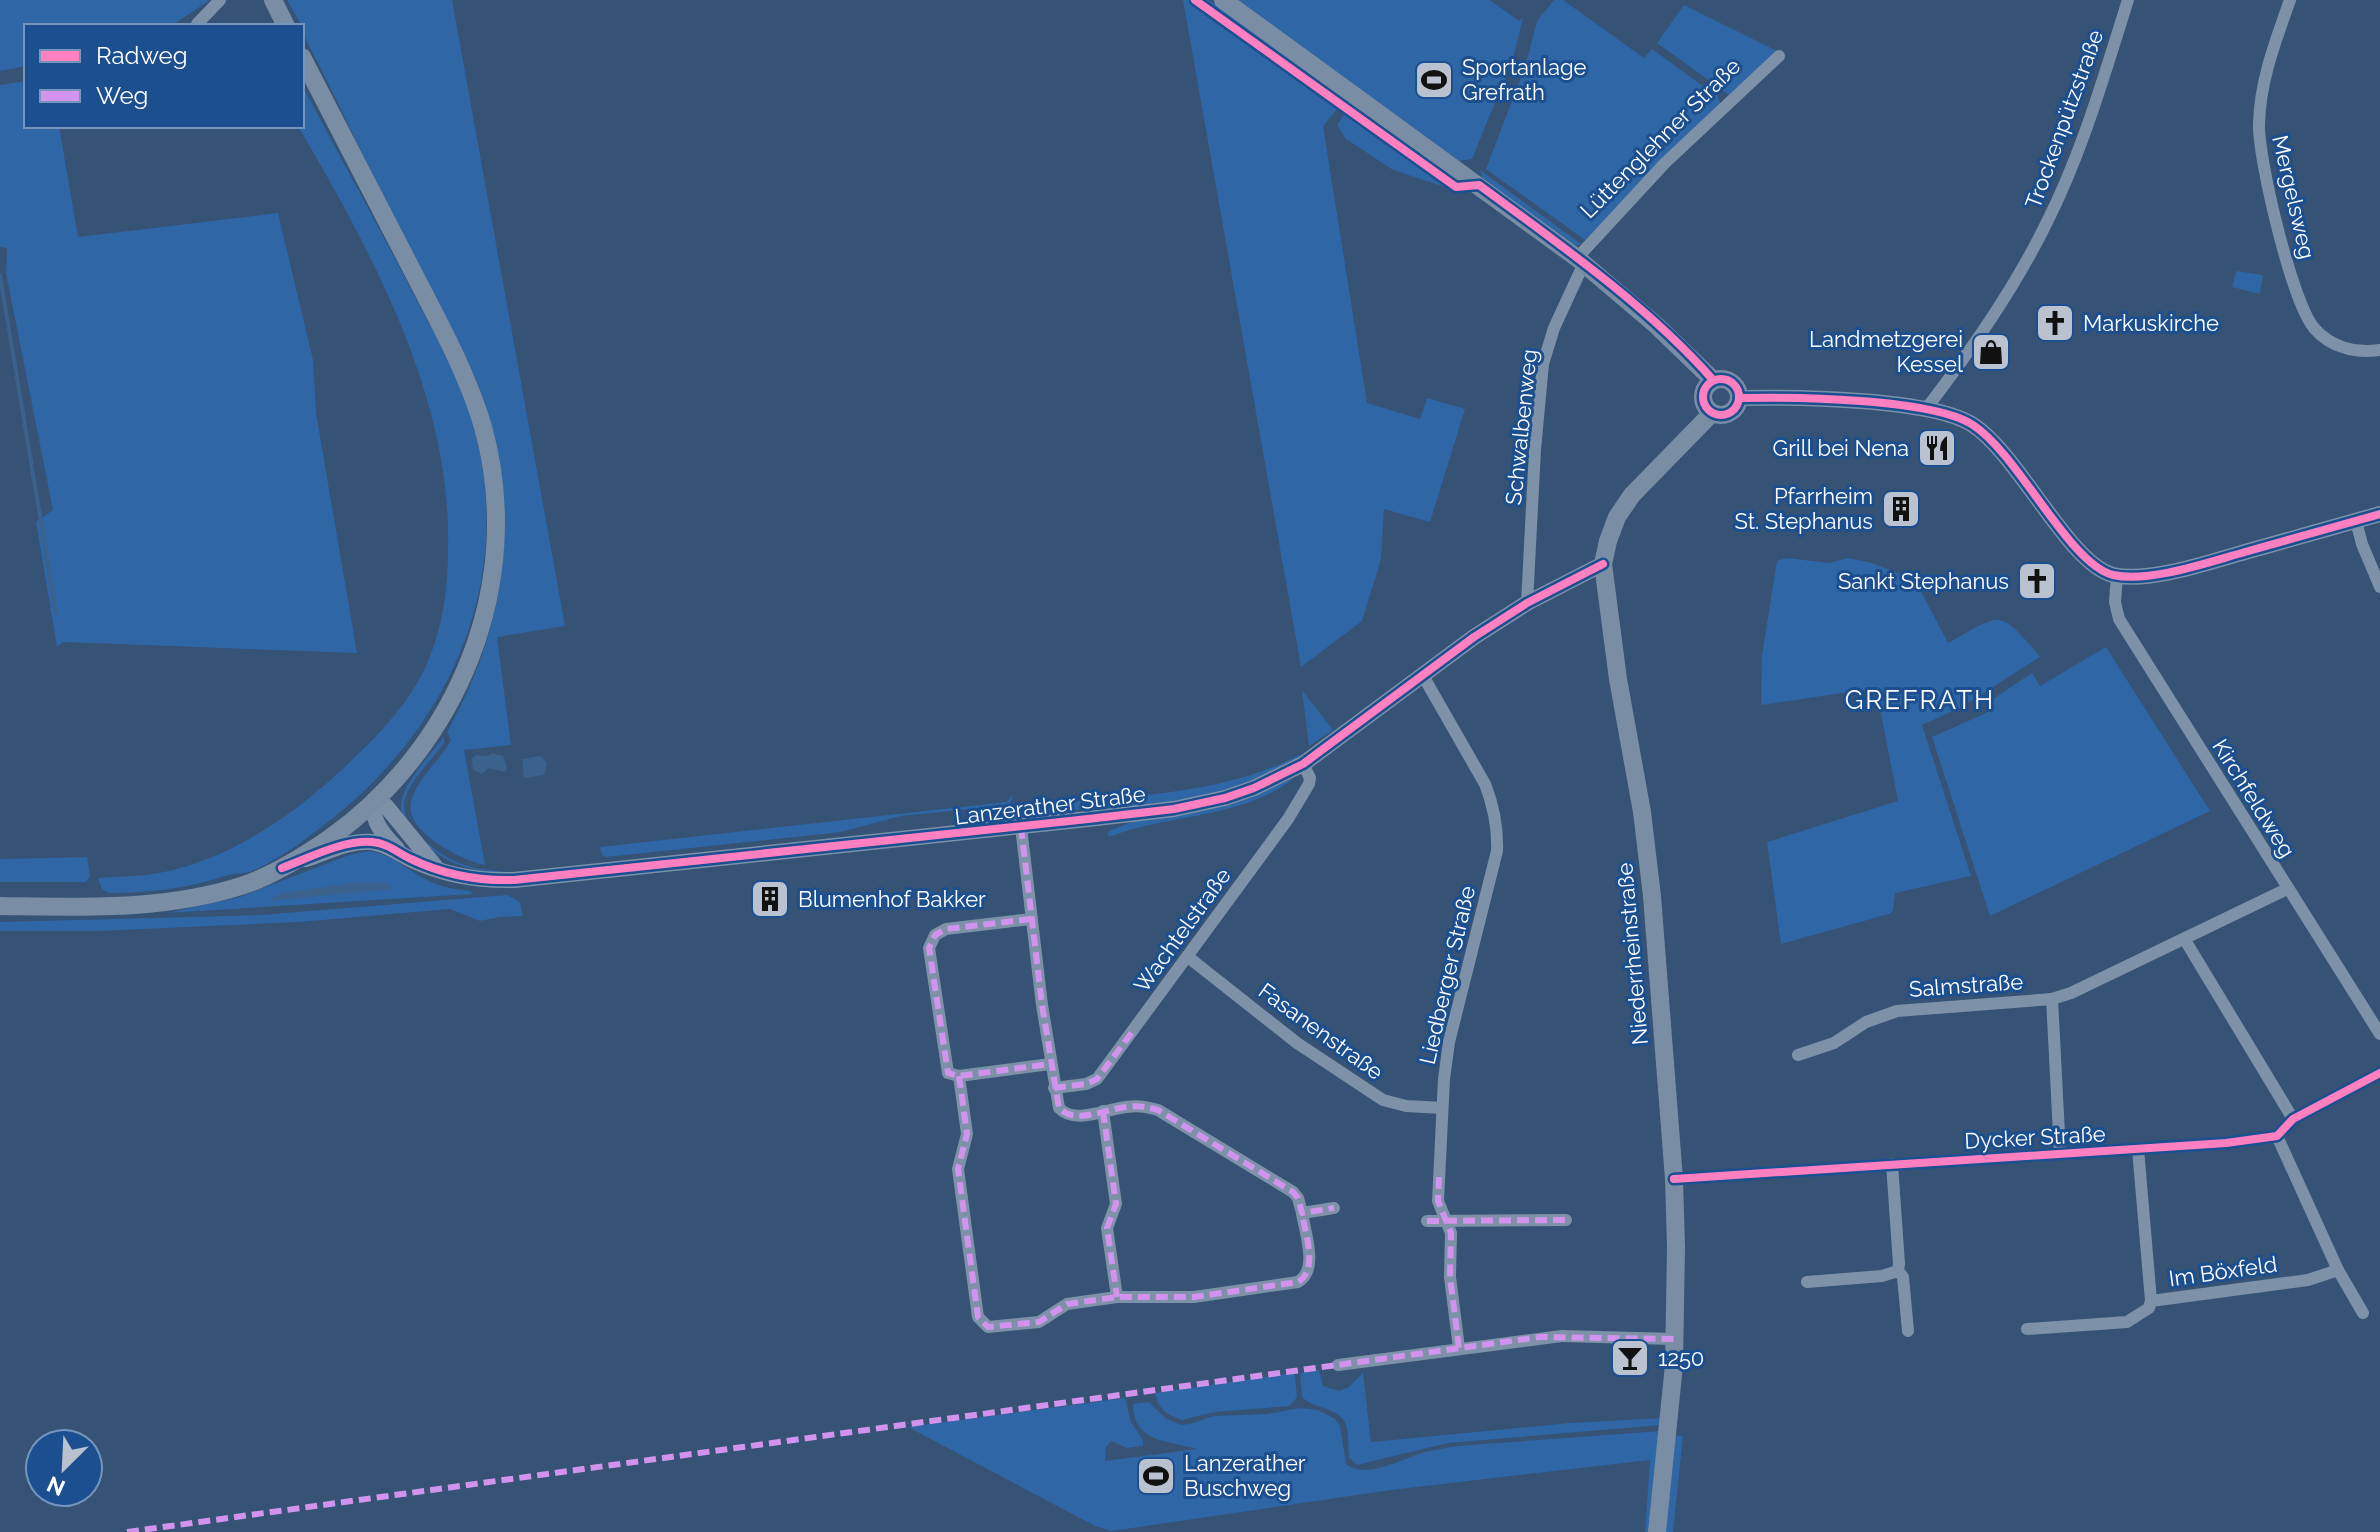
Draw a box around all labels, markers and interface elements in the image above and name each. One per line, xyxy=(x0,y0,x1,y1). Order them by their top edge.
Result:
legend xyxy=(24,24,304,128)
street label: Trockenpützstraße xyxy=(2020,26,2108,212)
text: Radweg xyxy=(96,41,188,70)
street label: Lüttenglehner Straße xyxy=(1575,53,1745,223)
place label: Sportanlage Grefrath xyxy=(1462,54,1586,105)
sports icon: Sportanlage Grefrath xyxy=(1413,59,1455,101)
text: Weg xyxy=(96,81,148,110)
street label: Mergelsweg xyxy=(2267,133,2321,261)
church icon: Markuskirche xyxy=(2034,302,2076,344)
place label: Markuskirche xyxy=(2083,310,2219,336)
place label: Landmetzgerei Kessel xyxy=(1809,326,1963,377)
shop icon: Landmetzgerei Kessel xyxy=(1970,331,2012,373)
street label: Schwalbenweg xyxy=(1500,348,1542,506)
restaurant icon: Grill bei Nena xyxy=(1916,427,1958,469)
place label: Grill bei Nena xyxy=(1772,435,1909,461)
place label: Pfarrheim St. Stephanus xyxy=(1735,483,1873,534)
building icon: Pfarrheim St. Stephanus xyxy=(1880,488,1922,530)
church icon: Sankt Stephanus xyxy=(2016,560,2058,602)
place label: Sankt Stephanus xyxy=(1838,568,2009,594)
district label: GREFRATH xyxy=(1845,685,1995,715)
street label: Kirchfeldweg xyxy=(2207,734,2301,862)
street label: Lanzerather Straße xyxy=(953,780,1147,830)
street label: Niederrheinstraße xyxy=(1611,862,1653,1046)
street label: Wachtelstraße xyxy=(1128,863,1236,997)
building icon: Blumenhof Bakker xyxy=(749,878,791,920)
street label: Liedberger Straße xyxy=(1414,883,1480,1067)
place label: Blumenhof Bakker xyxy=(798,886,986,912)
street label: Salmstraße xyxy=(1908,968,2024,1002)
street label: Fasanenstraße xyxy=(1254,977,1388,1085)
street label: Dycker Straße xyxy=(1964,1120,2106,1154)
street label: Im Böxfeld xyxy=(2167,1251,2279,1291)
bar icon: 1250 xyxy=(1609,1337,1651,1379)
place label: 1250 xyxy=(1658,1345,1704,1371)
north arrow xyxy=(24,1428,104,1508)
place label: Lanzerather Buschweg xyxy=(1184,1450,1306,1501)
sports icon: Lanzerather Buschweg xyxy=(1135,1455,1177,1497)
text: N xyxy=(43,1471,69,1502)

